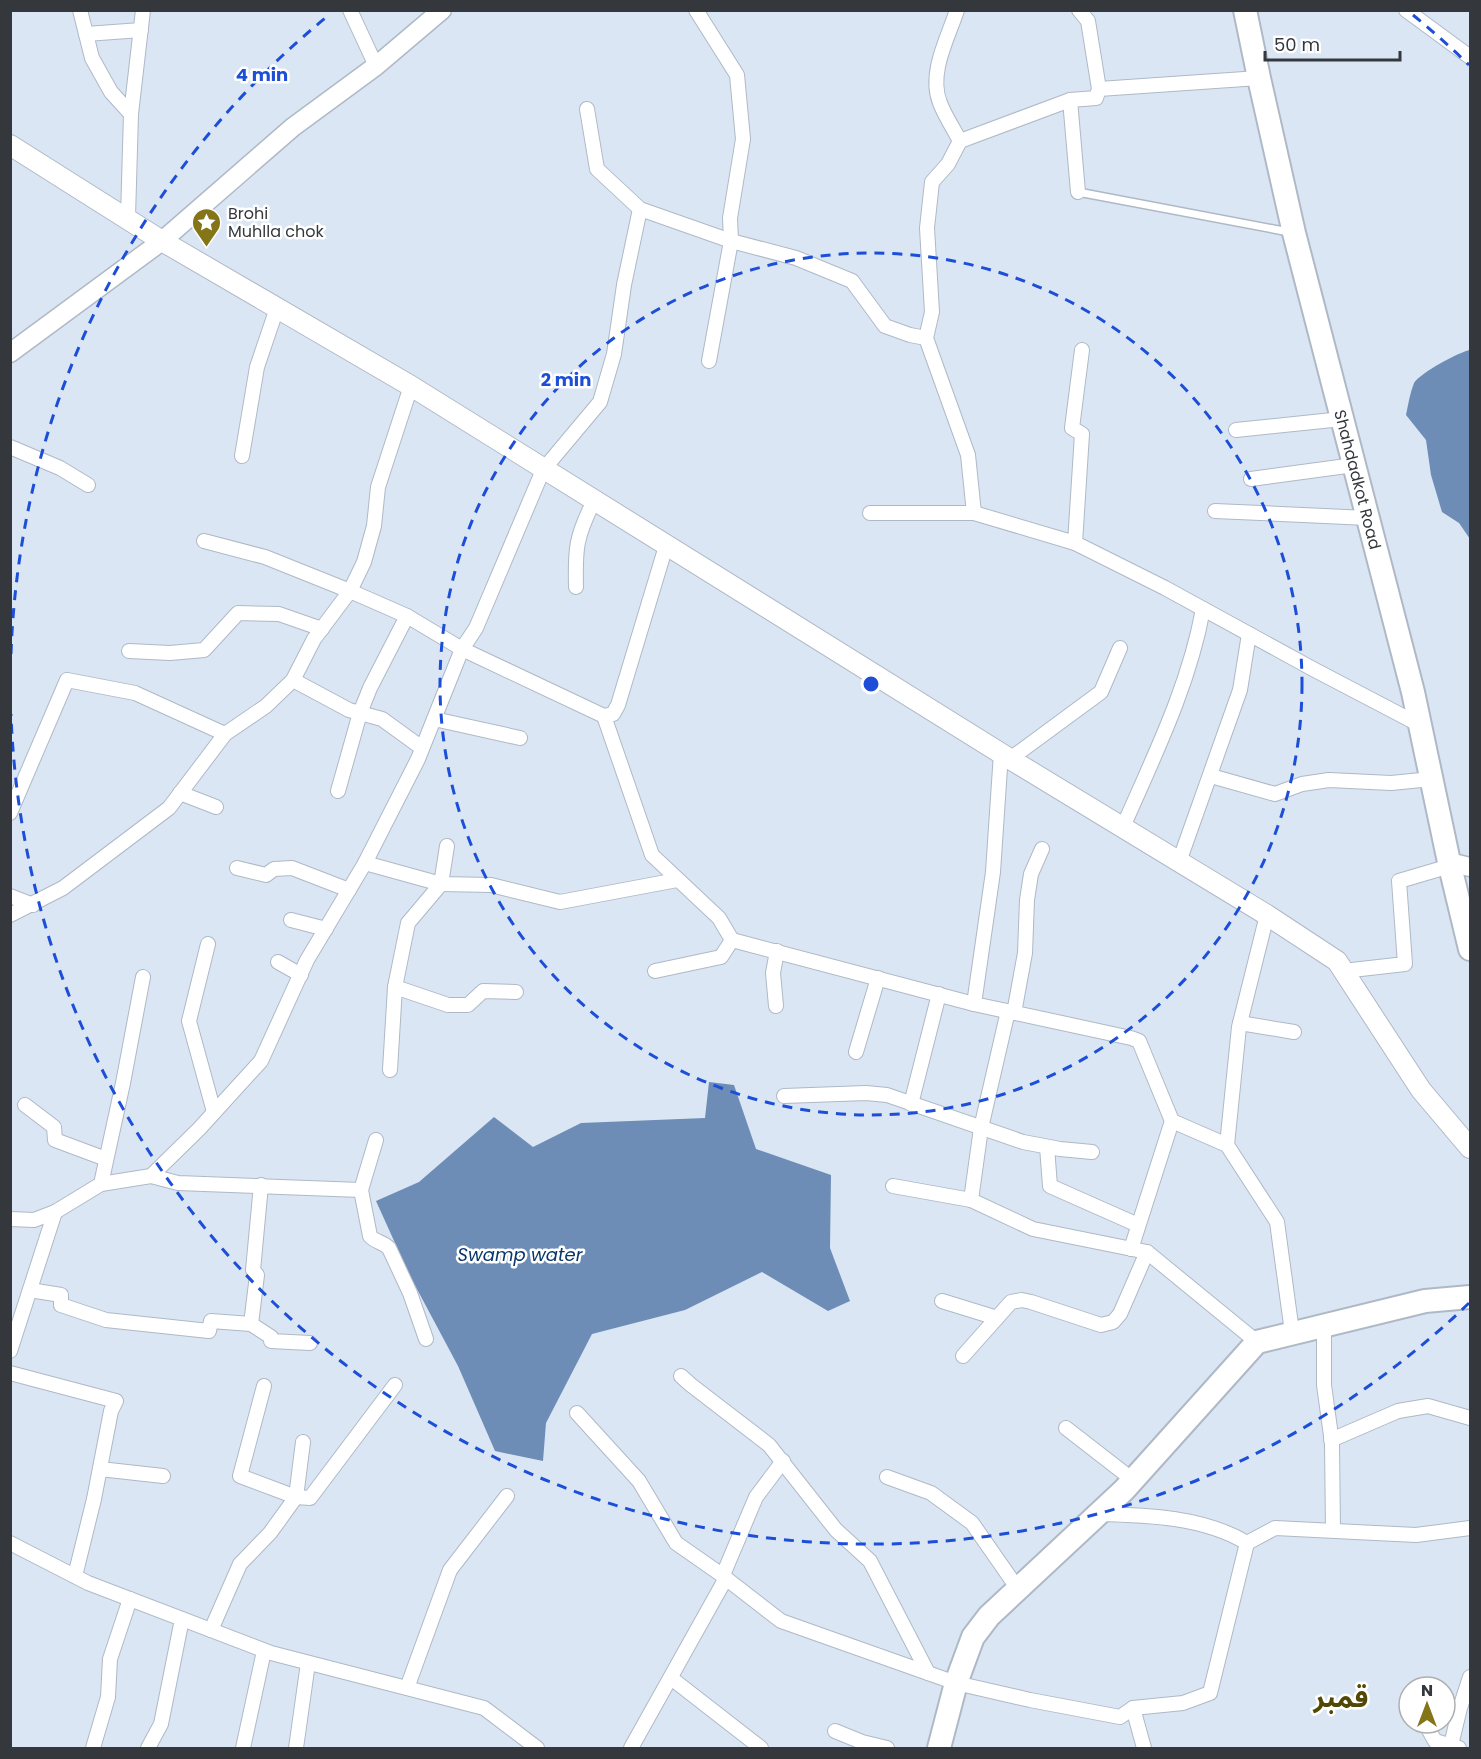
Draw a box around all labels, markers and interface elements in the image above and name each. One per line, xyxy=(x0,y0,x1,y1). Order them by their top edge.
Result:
scale bar xyxy=(1265,24,1400,62)
text: 50 m xyxy=(1274,32,1320,57)
text: 4 min xyxy=(236,62,288,87)
place label: Brohi Muhlla chok xyxy=(228,202,324,243)
place icon: Brohi Muhlla chok xyxy=(191,206,223,248)
text: 2 min xyxy=(541,367,591,392)
street label: Shahdadkot Road xyxy=(1329,407,1387,552)
centre of rings xyxy=(861,674,881,694)
water label: Swamp water xyxy=(458,1242,584,1267)
north arrow xyxy=(1397,1675,1457,1735)
district label: قمبر xyxy=(1313,1678,1368,1717)
text: N xyxy=(1421,1679,1433,1702)

